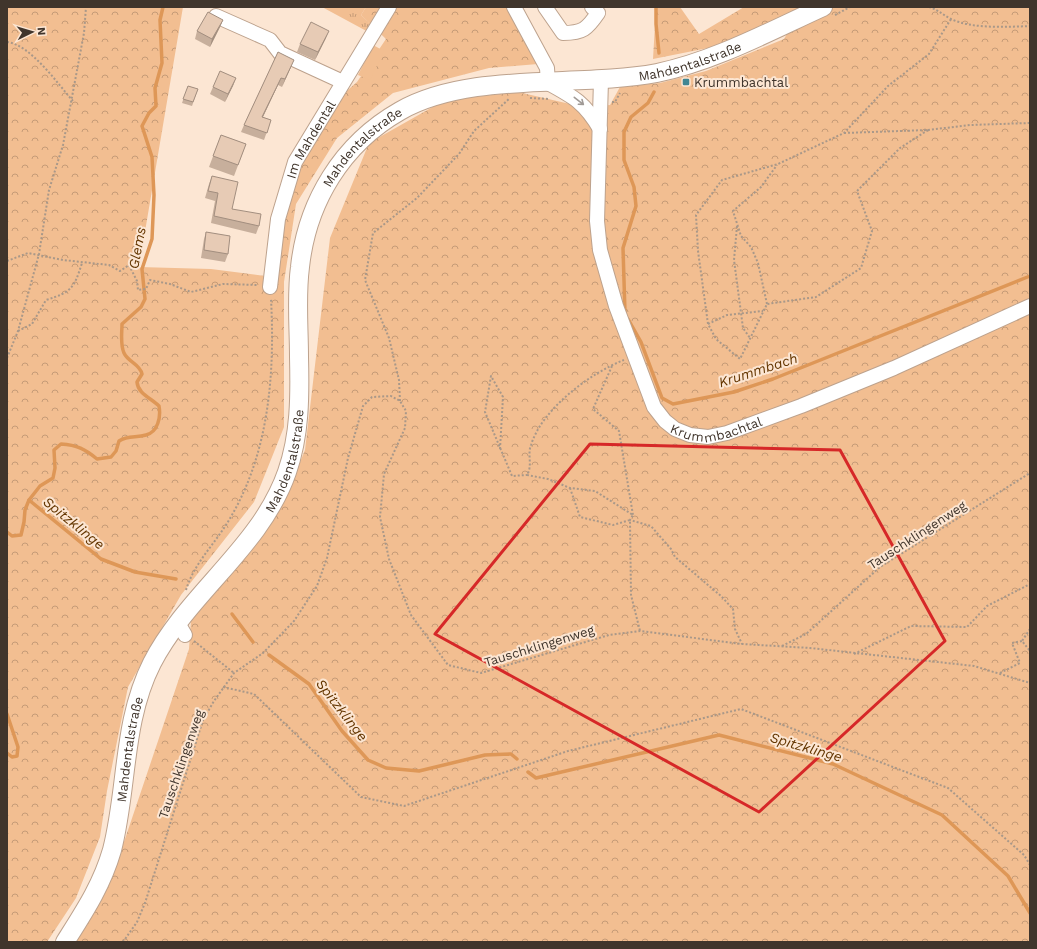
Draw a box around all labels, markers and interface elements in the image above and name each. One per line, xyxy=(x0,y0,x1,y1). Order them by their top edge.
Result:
north arrow xyxy=(12,12,52,52)
text: N xyxy=(35,27,48,36)
street label: Mahdentalstraße xyxy=(637,38,744,83)
place label: Krummbachtal xyxy=(694,75,788,90)
marker: Krummbachtal xyxy=(681,77,691,87)
one-way arrow xyxy=(573,97,584,106)
street label: Im Mahdental xyxy=(283,98,338,180)
street label: Mahdentalstraße xyxy=(319,104,405,189)
water label: Glems xyxy=(125,226,149,270)
water label: Krummbach xyxy=(717,350,799,390)
street label: Mahdentalstraße xyxy=(262,409,306,515)
street label: Krummbachtal xyxy=(668,413,764,445)
water label: Spitzklinge xyxy=(40,493,108,553)
street label: Tauschklingenweg xyxy=(865,498,969,572)
street label: Tauschklingenweg xyxy=(482,622,596,670)
water label: Spitzklinge xyxy=(313,676,371,744)
street label: Mahdentalstraße xyxy=(113,694,146,803)
street label: Tauschklingenweg xyxy=(155,707,207,821)
water label: Spitzklinge xyxy=(768,729,844,765)

